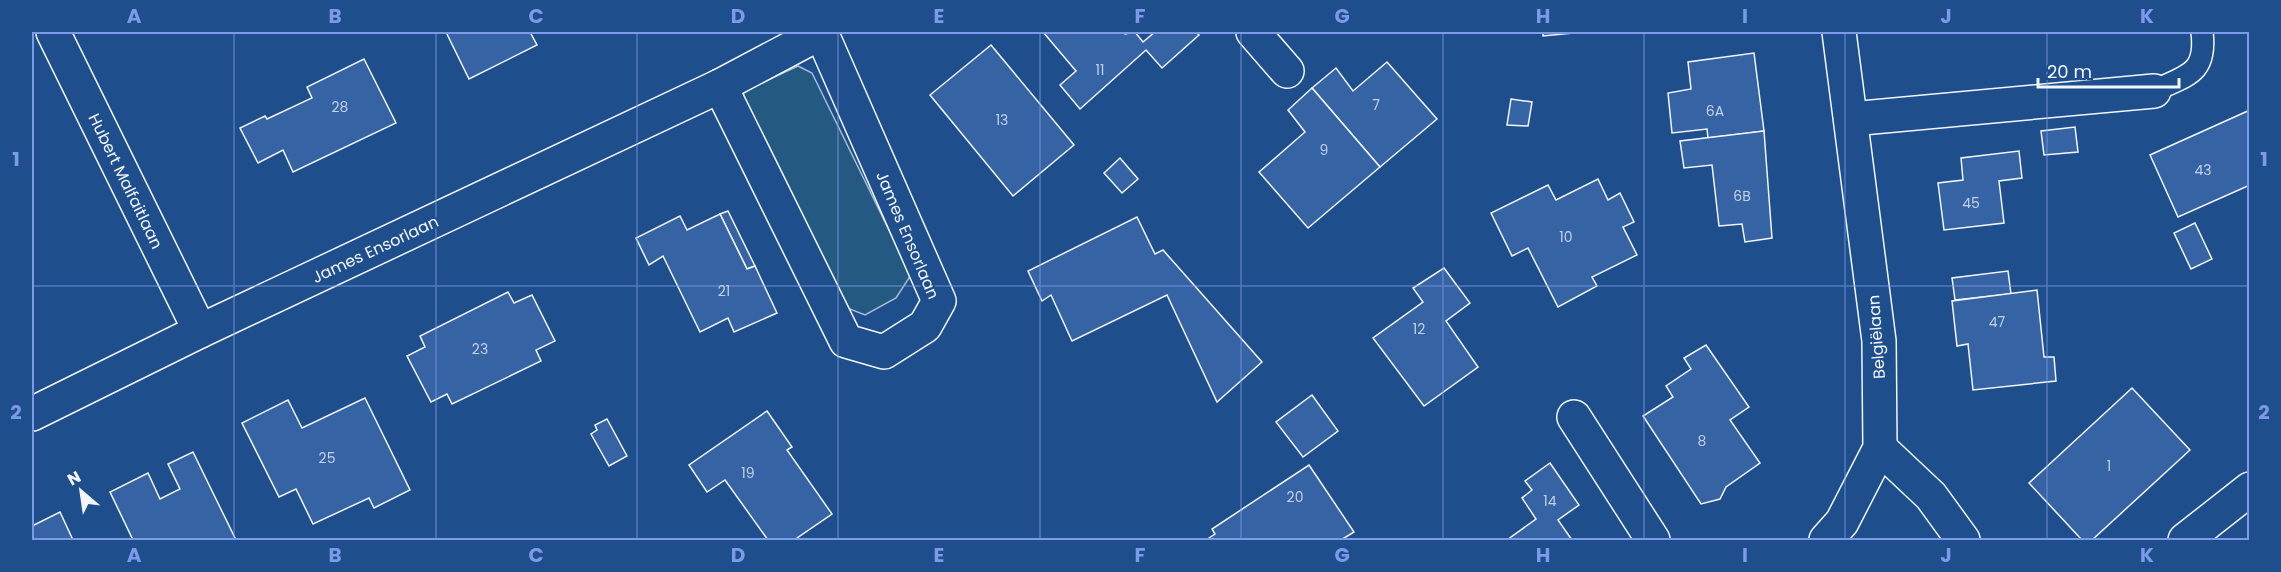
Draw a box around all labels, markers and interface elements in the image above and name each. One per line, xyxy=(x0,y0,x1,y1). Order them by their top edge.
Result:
text: A xyxy=(127,2,142,30)
text: B xyxy=(328,2,342,30)
text: C xyxy=(528,2,544,30)
text: D xyxy=(731,2,745,30)
text: E xyxy=(934,2,944,30)
text: F xyxy=(1135,2,1146,30)
text: G xyxy=(1334,2,1350,30)
text: H xyxy=(1536,2,1550,30)
text: I xyxy=(1742,2,1748,30)
text: J xyxy=(1940,2,1952,30)
text: K xyxy=(2140,2,2154,30)
scale bar xyxy=(2038,51,2179,89)
text: 20 m xyxy=(2047,59,2092,84)
house number: 11 xyxy=(1096,60,1104,80)
house number: 7 xyxy=(1372,95,1380,115)
house number: 28 xyxy=(332,97,349,117)
house number: 6A xyxy=(1706,101,1724,121)
street label: Hubert Malfaitlaan xyxy=(83,110,168,253)
house number: 13 xyxy=(996,110,1008,130)
house number: 9 xyxy=(1320,140,1328,160)
text: 1 xyxy=(12,145,20,173)
text: 1 xyxy=(2260,145,2268,173)
house number: 43 xyxy=(2194,160,2212,180)
street label: James Ensorlaan xyxy=(870,168,945,303)
house number: 6B xyxy=(1733,186,1751,206)
house number: 45 xyxy=(1962,193,1980,213)
street label: James Ensorlaan xyxy=(308,210,442,289)
house number: 10 xyxy=(1559,227,1573,247)
house number: 21 xyxy=(718,281,730,301)
street label: Belgiëlaan xyxy=(1862,294,1891,380)
house number: 47 xyxy=(1989,312,2006,332)
house number: 12 xyxy=(1413,319,1425,339)
house number: 23 xyxy=(472,339,488,359)
text: 2 xyxy=(10,398,22,426)
text: 2 xyxy=(2258,398,2270,426)
house number: 8 xyxy=(1698,431,1707,451)
house number: 25 xyxy=(319,448,335,468)
house number: 1 xyxy=(2107,456,2111,476)
north arrow xyxy=(51,461,111,521)
house number: 19 xyxy=(741,463,755,483)
text: N xyxy=(63,465,85,491)
house number: 20 xyxy=(1287,487,1303,507)
house number: 14 xyxy=(1543,491,1557,511)
text: A xyxy=(127,541,142,569)
text: B xyxy=(328,541,342,569)
text: C xyxy=(528,541,544,569)
text: D xyxy=(731,541,745,569)
text: E xyxy=(934,541,944,569)
text: F xyxy=(1135,541,1146,569)
text: G xyxy=(1334,541,1350,569)
text: H xyxy=(1536,541,1550,569)
text: I xyxy=(1742,541,1748,569)
text: J xyxy=(1940,541,1952,569)
text: K xyxy=(2140,541,2154,569)

